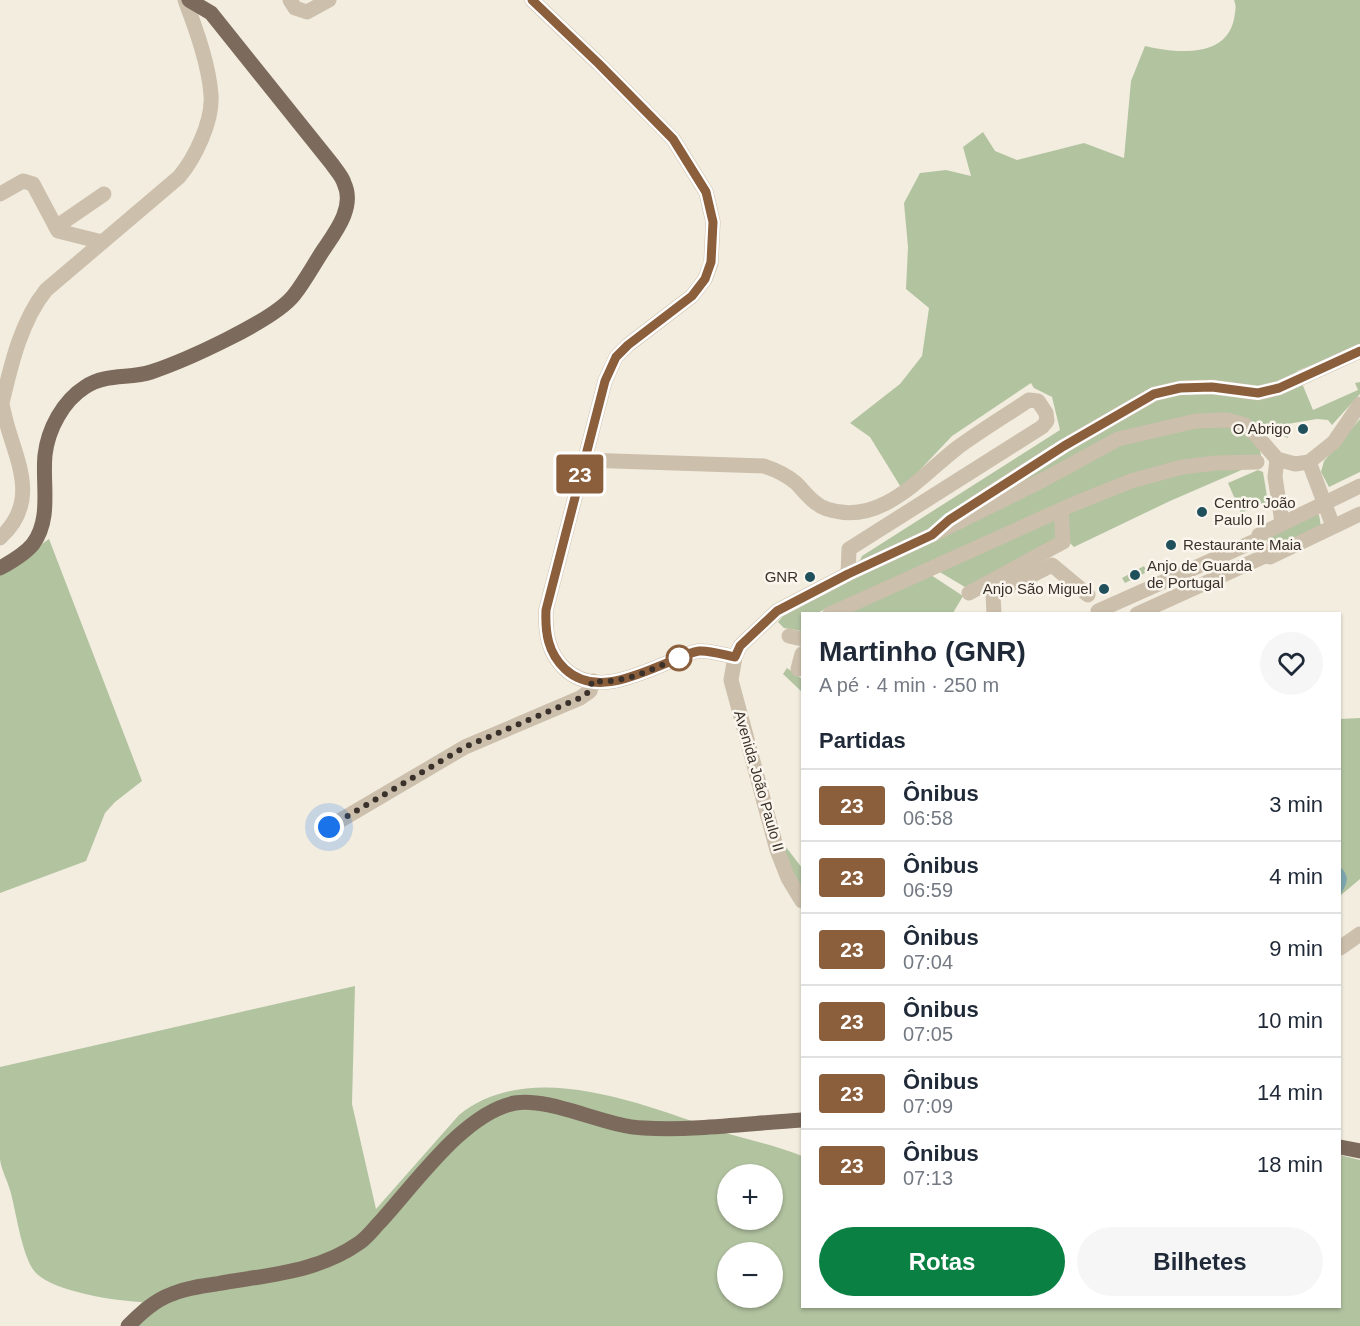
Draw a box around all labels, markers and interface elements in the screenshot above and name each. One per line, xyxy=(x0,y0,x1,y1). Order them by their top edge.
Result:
place label: O Abrigo xyxy=(1233,420,1291,437)
marker: O Abrigo xyxy=(1296,422,1310,436)
line badge: 23 xyxy=(553,454,607,494)
text: 23 xyxy=(568,463,592,486)
place label: Centro João Paulo II xyxy=(1214,494,1296,528)
marker: Centro João Paulo II xyxy=(1195,505,1209,519)
place label: Restaurante Maia xyxy=(1183,536,1302,553)
marker: Restaurante Maia xyxy=(1164,538,1178,552)
place label: Anjo de Guarda de Portugal xyxy=(1147,557,1253,591)
place label: GNR xyxy=(765,568,798,585)
marker: Anjo de Guarda de Portugal xyxy=(1128,568,1142,582)
marker: GNR xyxy=(803,570,817,584)
place label: Anjo São Miguel xyxy=(983,580,1092,597)
marker: Anjo São Miguel xyxy=(1097,582,1111,596)
button: heart xyxy=(1260,632,1323,695)
text: Martinho (GNR) xyxy=(819,636,1026,667)
unlabelled marker xyxy=(666,645,692,671)
text: A pé · 4 min · 250 m xyxy=(819,674,999,696)
street label: Avenida João Paulo II xyxy=(731,709,788,853)
text: Partidas xyxy=(819,728,906,753)
text: Ônibus xyxy=(903,781,979,806)
text: 3 min xyxy=(1269,792,1323,817)
text: 23 xyxy=(840,794,864,817)
text: 06:58 xyxy=(903,807,953,829)
your location xyxy=(314,812,344,842)
text: Ônibus xyxy=(903,853,979,878)
text: 4 min xyxy=(1269,864,1323,889)
text: 23 xyxy=(840,866,864,889)
text: 06:59 xyxy=(903,879,953,901)
text: Ônibus xyxy=(903,925,979,950)
text: 9 min xyxy=(1269,936,1323,961)
text: 23 xyxy=(840,938,864,961)
text: 07:04 xyxy=(903,951,953,973)
text: Ônibus xyxy=(903,997,979,1022)
text: 10 min xyxy=(1257,1008,1323,1033)
text: 23 xyxy=(840,1010,864,1033)
text: 07:05 xyxy=(903,1023,953,1045)
text: Ônibus xyxy=(903,1069,979,1094)
text: 14 min xyxy=(1257,1080,1323,1105)
text: 23 xyxy=(840,1082,864,1105)
text: 07:09 xyxy=(903,1095,953,1117)
text: Ônibus xyxy=(903,1141,979,1166)
text: 18 min xyxy=(1257,1152,1323,1177)
text: 23 xyxy=(840,1154,864,1177)
map controls xyxy=(717,1164,783,1308)
button: + xyxy=(717,1164,783,1230)
text: 07:13 xyxy=(903,1167,953,1189)
button: Rotas xyxy=(819,1227,1065,1296)
button: Bilhetes xyxy=(1077,1227,1323,1296)
button: − xyxy=(717,1242,783,1308)

